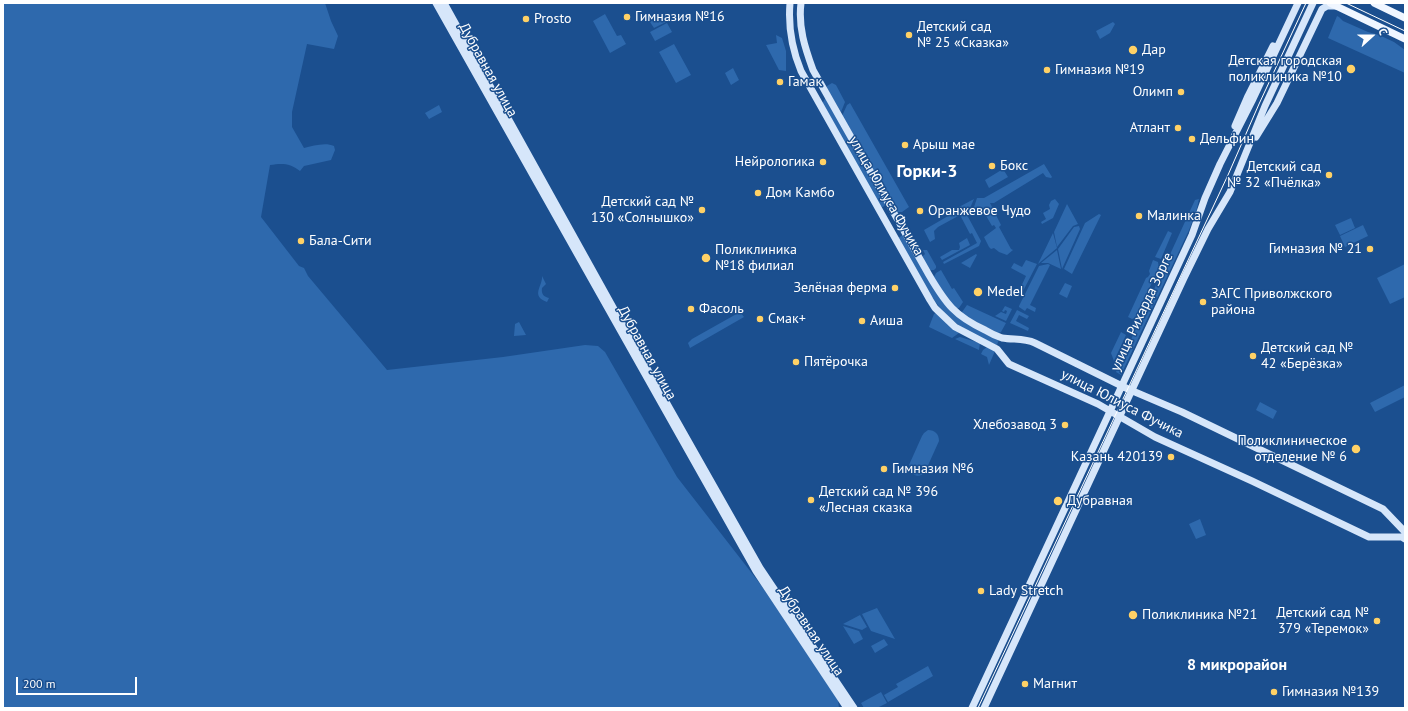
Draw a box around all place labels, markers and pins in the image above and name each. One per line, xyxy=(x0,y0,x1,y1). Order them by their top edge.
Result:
place label: Гимназия №16 xyxy=(635,9,725,25)
place label: Prosto xyxy=(534,11,572,27)
marker: Гимназия №16 xyxy=(622,12,632,22)
marker: Prosto xyxy=(521,14,531,24)
place label: Детский сад № 25 «Сказка» xyxy=(917,19,1009,52)
marker: Детский сад № 25 «Сказка» xyxy=(904,30,914,40)
place label: Дар xyxy=(1142,42,1166,58)
marker: Дар xyxy=(1127,44,1139,56)
place label: Детская городская поликлиника №10 xyxy=(1228,53,1342,86)
place label: Гимназия №19 xyxy=(1055,62,1145,78)
marker: Детская городская поликлиника №10 xyxy=(1345,63,1357,75)
marker: Гимназия №19 xyxy=(1042,65,1052,75)
place label: Гамак xyxy=(788,74,822,90)
marker: Гамак xyxy=(775,77,785,87)
place label: Олимп xyxy=(1133,84,1173,100)
marker: Олимп xyxy=(1176,87,1186,97)
place label: Атлант xyxy=(1130,120,1170,136)
marker: Атлант xyxy=(1173,123,1183,133)
place label: Дельфин xyxy=(1200,131,1254,147)
marker: Дельфин xyxy=(1187,134,1197,144)
place label: Арыш мае xyxy=(913,137,975,153)
marker: Арыш мае xyxy=(900,140,910,150)
place label: Нейрологика xyxy=(735,154,815,170)
marker: Нейрологика xyxy=(818,157,828,167)
place label: Бокс xyxy=(1000,158,1028,174)
place label: Детский сад № 32 «Пчёлка» xyxy=(1227,159,1321,192)
marker: Бокс xyxy=(987,161,997,171)
marker: Детский сад № 32 «Пчёлка» xyxy=(1324,170,1334,180)
place label: Дом Камбо xyxy=(766,185,835,201)
marker: Дом Камбо xyxy=(753,188,763,198)
place label: Детский сад № 130 «Солнышко» xyxy=(591,194,694,226)
place label: Оранжевое Чудо xyxy=(928,203,1031,219)
marker: Детский сад № 130 «Солнышко» xyxy=(697,205,707,215)
marker: Оранжевое Чудо xyxy=(915,206,925,216)
place label: Малинка xyxy=(1147,208,1201,224)
marker: Малинка xyxy=(1134,211,1144,221)
place label: Бала-Сити xyxy=(309,233,372,249)
marker: Бала-Сити xyxy=(296,236,306,246)
place label: Гимназия № 21 xyxy=(1269,241,1362,257)
place label: Поликлиника №18 филиал xyxy=(715,242,797,274)
marker: Гимназия № 21 xyxy=(1365,244,1375,254)
marker: Поликлиника №18 филиал xyxy=(700,252,712,264)
place label: Зелёная ферма xyxy=(793,280,887,296)
marker: Зелёная ферма xyxy=(890,283,900,293)
place label: Medel xyxy=(987,284,1024,300)
marker: Medel xyxy=(972,286,984,298)
place label: ЗАГС Приволжского района xyxy=(1211,286,1332,318)
marker: ЗАГС Приволжского района xyxy=(1198,297,1208,307)
place label: Фасоль xyxy=(699,301,744,317)
marker: Фасоль xyxy=(686,304,696,314)
place label: Смак+ xyxy=(768,311,806,327)
place label: Аиша xyxy=(870,313,903,329)
marker: Смак+ xyxy=(755,314,765,324)
marker: Аиша xyxy=(857,316,867,326)
place label: Детский сад № 42 «Берёзка» xyxy=(1261,340,1353,372)
marker: Детский сад № 42 «Берёзка» xyxy=(1248,351,1258,361)
place label: Пятёрочка xyxy=(804,354,868,370)
marker: Пятёрочка xyxy=(791,357,801,367)
place label: Хлебозавод 3 xyxy=(973,417,1057,433)
marker: Хлебозавод 3 xyxy=(1060,420,1070,430)
place label: Поликлиническое отделение № 6 xyxy=(1237,433,1347,466)
marker: Поликлиническое отделение № 6 xyxy=(1350,443,1362,455)
place label: Казань 420139 xyxy=(1071,449,1163,465)
marker: Казань 420139 xyxy=(1166,452,1176,462)
place label: Гимназия №6 xyxy=(892,461,974,477)
marker: Гимназия №6 xyxy=(879,464,889,474)
place label: Детский сад № 396 «Лесная сказка xyxy=(819,484,938,516)
place label: Дубравная xyxy=(1067,493,1133,509)
marker: Детский сад № 396 «Лесная сказка xyxy=(806,495,816,505)
marker: Дубравная xyxy=(1052,495,1064,507)
place label: Lady Stretch xyxy=(989,583,1063,599)
marker: Lady Stretch xyxy=(976,586,986,596)
place label: Детский сад № 379 «Теремок» xyxy=(1277,605,1369,638)
place label: Поликлиника №21 xyxy=(1142,607,1257,623)
marker: Поликлиника №21 xyxy=(1127,609,1139,621)
marker: Детский сад № 379 «Теремок» xyxy=(1372,616,1382,626)
place label: Магнит xyxy=(1033,676,1077,692)
marker: Магнит xyxy=(1020,679,1030,689)
place label: Гимназия №139 xyxy=(1282,684,1379,700)
marker: Гимназия №139 xyxy=(1269,687,1279,697)

